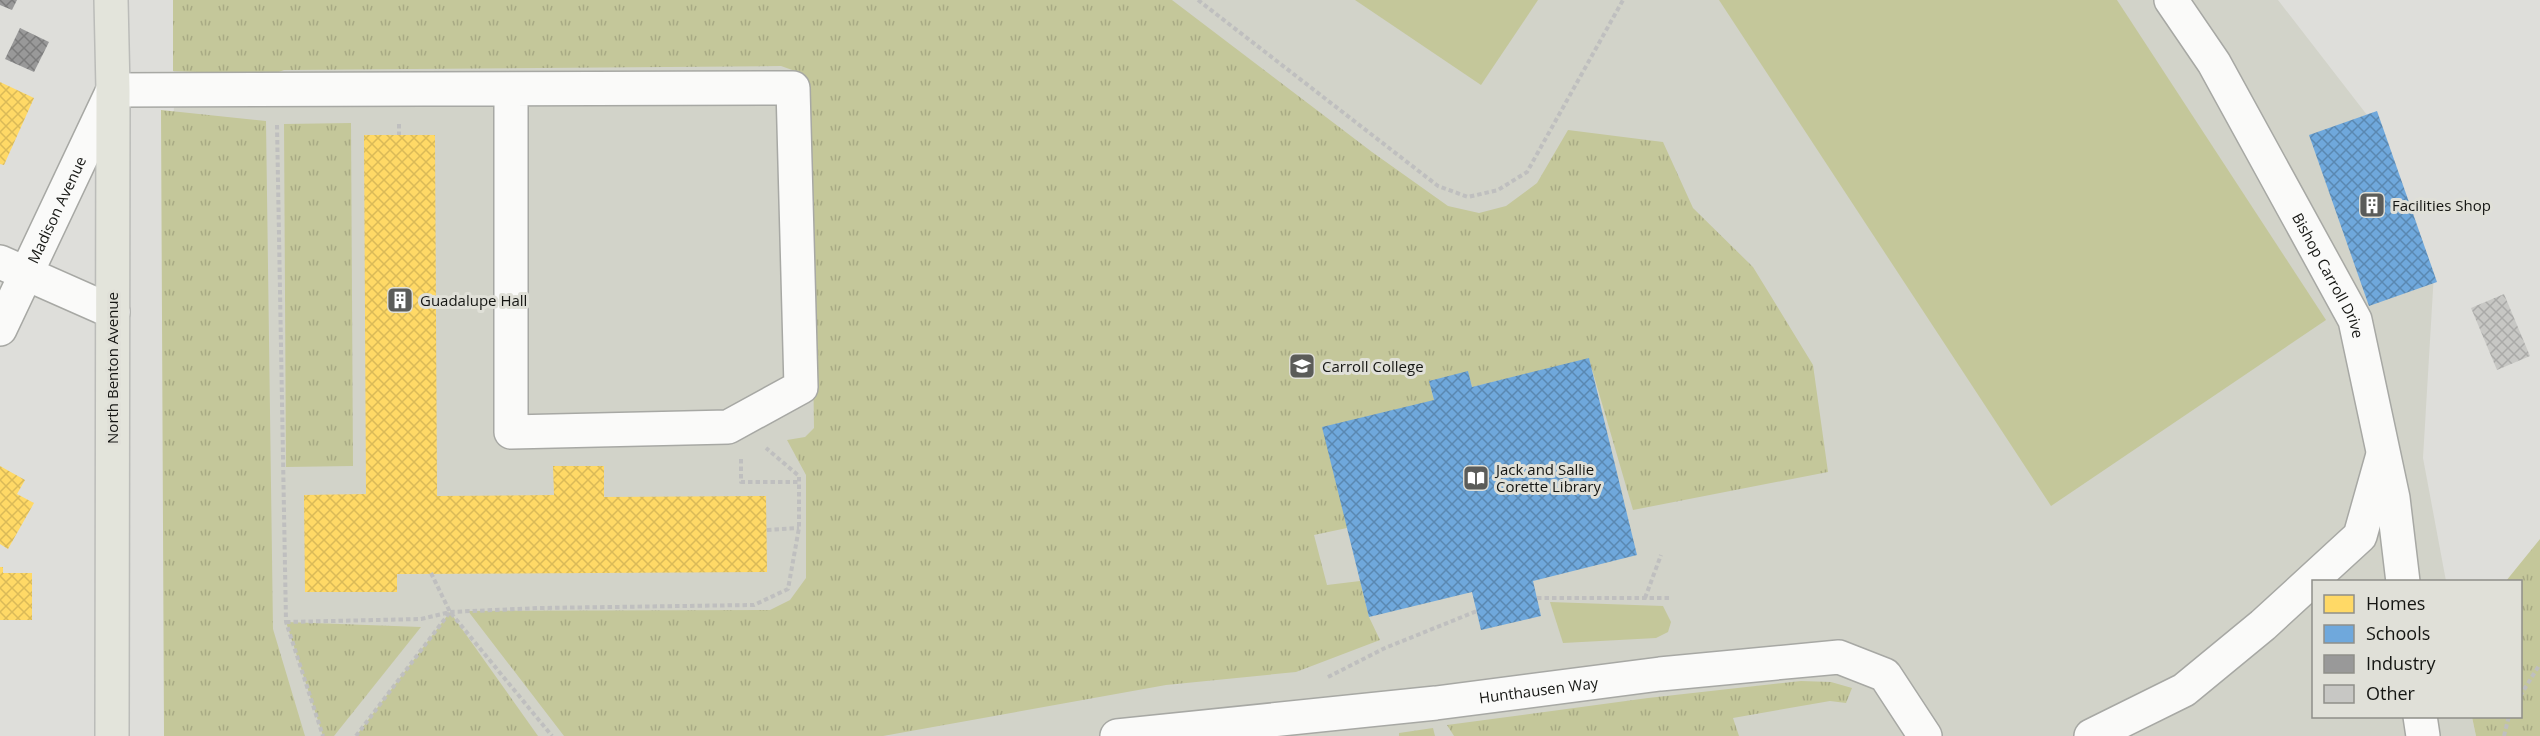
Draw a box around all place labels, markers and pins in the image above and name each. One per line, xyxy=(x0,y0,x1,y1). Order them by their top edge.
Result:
building icon: Facilities Shop xyxy=(2357,190,2387,220)
place label: Facilities Shop xyxy=(2392,195,2491,215)
building icon: Guadalupe Hall xyxy=(385,285,415,315)
place label: Guadalupe Hall xyxy=(420,290,527,310)
school or university icon: Carroll College xyxy=(1287,351,1317,381)
place label: Carroll College xyxy=(1322,356,1424,376)
place label: Jack and Sallie Corette Library xyxy=(1494,459,1601,496)
library icon: Jack and Sallie Corette Library xyxy=(1461,463,1491,493)

